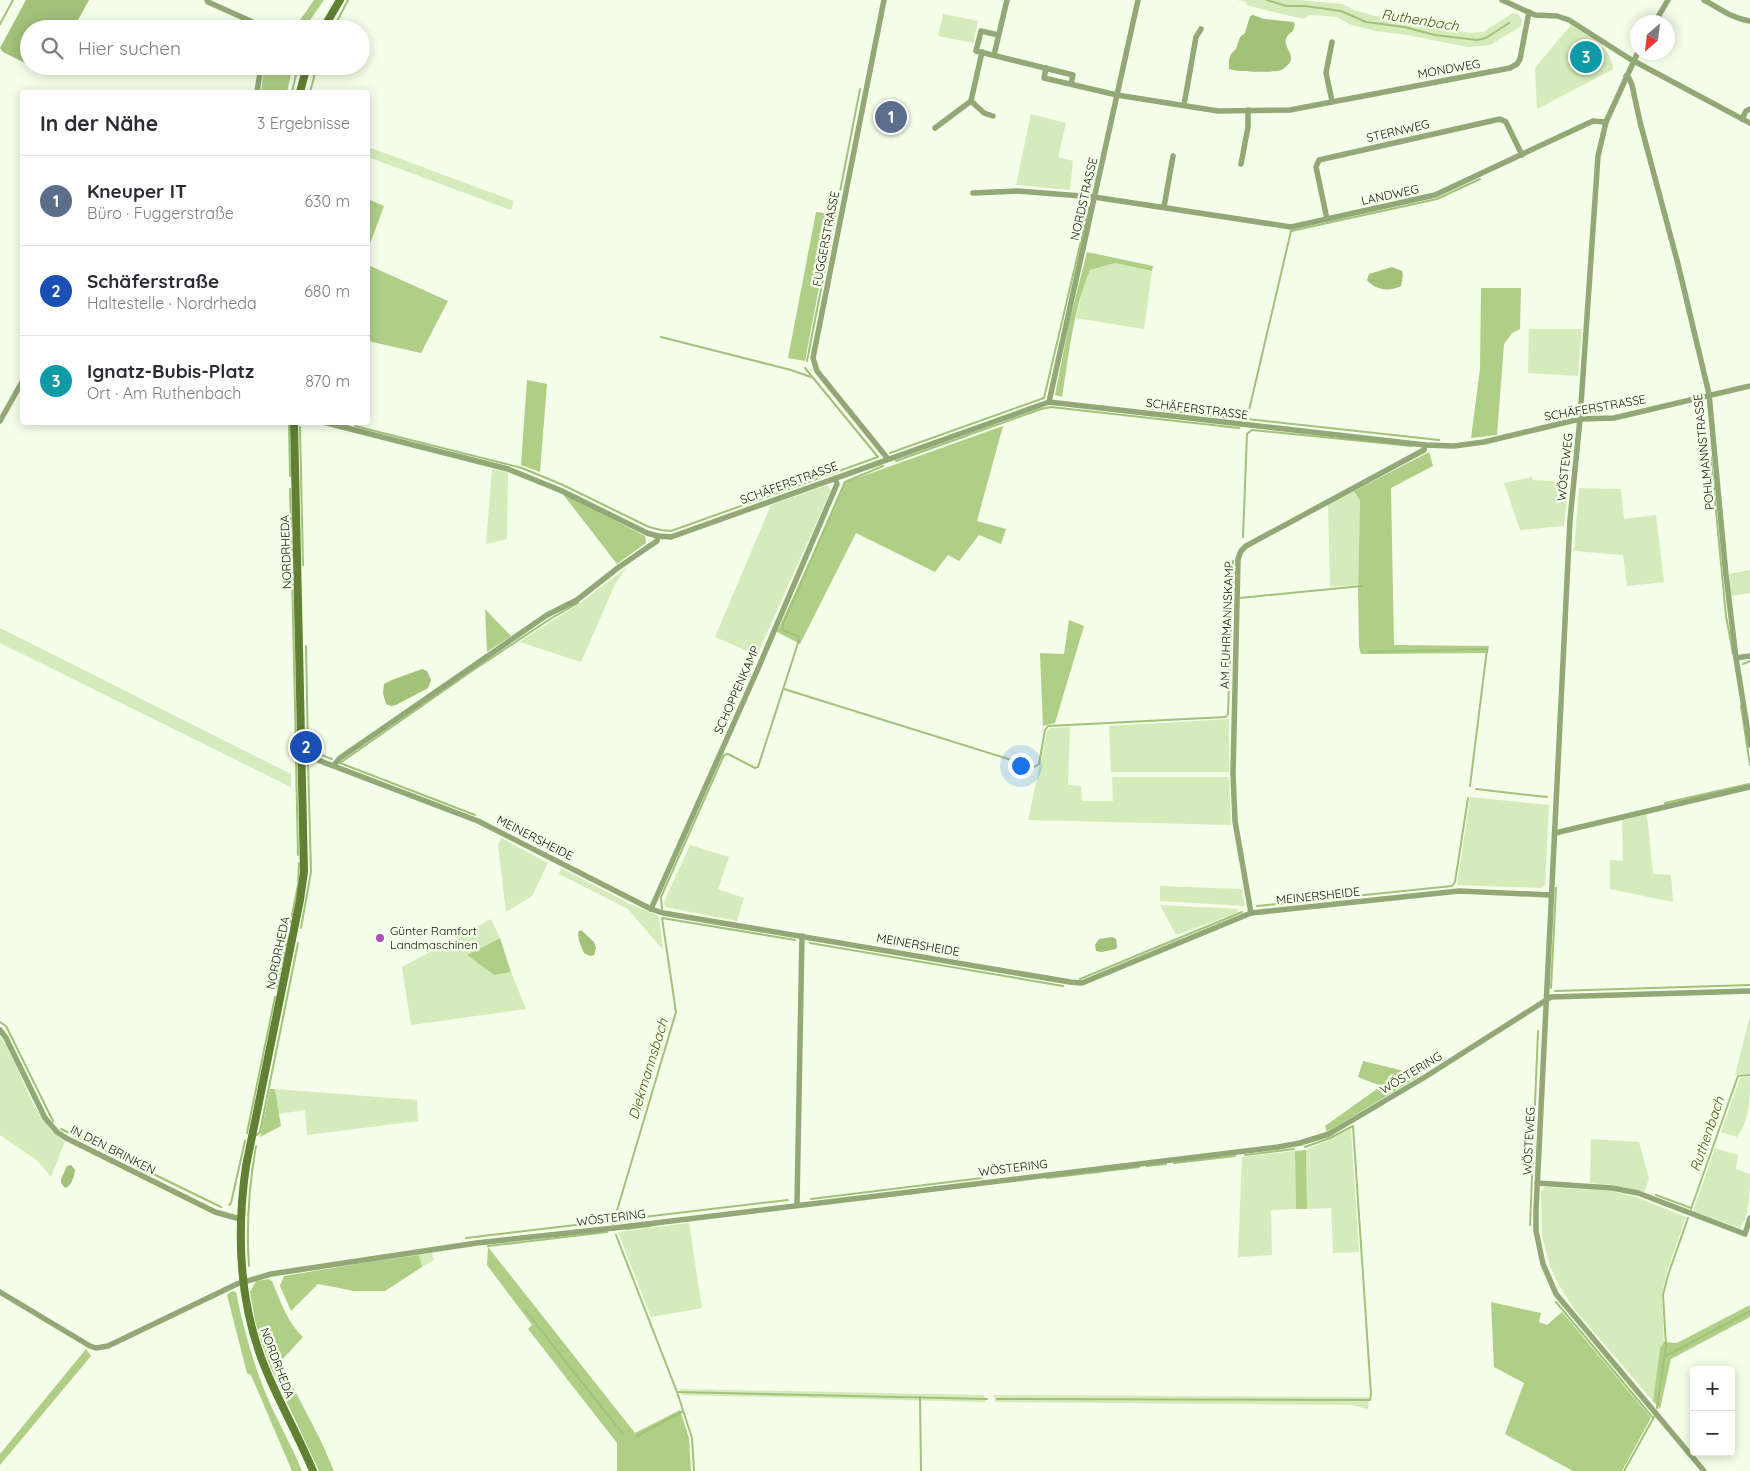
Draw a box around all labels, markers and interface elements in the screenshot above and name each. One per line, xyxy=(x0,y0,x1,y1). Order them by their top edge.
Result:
water label: Ruthenbach xyxy=(1380,5,1461,35)
north arrow xyxy=(1630,15,1675,60)
search box xyxy=(20,20,370,75)
icon: search xyxy=(38,34,66,62)
text: Hier suchen xyxy=(78,36,181,60)
pin: 3 xyxy=(1570,38,1602,76)
street label: MONDWEG xyxy=(1417,56,1481,81)
pin: 1 xyxy=(875,98,907,136)
text: In der Nähe xyxy=(40,110,158,136)
text: 3 Ergebnisse xyxy=(257,113,350,133)
street label: STERNWEG xyxy=(1365,116,1431,145)
street label: NORDSTRASSE xyxy=(1067,156,1100,242)
text: Kneuper IT xyxy=(87,179,187,203)
street label: LANDWEG xyxy=(1360,181,1420,208)
street label: FUGGERSTRASSE xyxy=(809,190,842,288)
text: 1 xyxy=(53,191,59,211)
text: 630 m xyxy=(305,191,350,211)
text: Büro · Fuggerstraße xyxy=(87,203,234,223)
text: Schäferstraße xyxy=(87,269,219,293)
text: 2 xyxy=(51,281,61,301)
text: 680 m xyxy=(304,281,350,301)
text: Haltestelle · Nordrheda xyxy=(87,293,257,313)
text: Ignatz-Bubis-Platz xyxy=(87,359,254,383)
text: 3 xyxy=(52,371,60,391)
text: 870 m xyxy=(305,371,350,391)
text: Ort · Am Ruthenbach xyxy=(87,383,241,403)
street label: SCHÄFERSTRASSE xyxy=(1543,391,1647,424)
street label: POHLMANNSTRASSE xyxy=(1690,393,1717,511)
street label: SCHÄFERSTRASSE xyxy=(1145,395,1249,422)
street label: WÖSTEWEG xyxy=(1553,432,1576,502)
street label: SCHÄFERSTRASSE xyxy=(738,458,840,507)
street label: NORDRHEDA xyxy=(277,514,294,589)
street label: AM FUHRMANNSKAMP xyxy=(1217,561,1236,689)
street label: SCHOPPENKAMP xyxy=(710,643,763,736)
pin: 2 xyxy=(290,728,322,766)
your location xyxy=(1008,753,1034,779)
street label: MEINERSHEIDE xyxy=(494,812,576,863)
street label: MEINERSHEIDE xyxy=(1275,884,1361,907)
street label: NORDRHEDA xyxy=(262,915,293,991)
place label: Günter Ramfort Landmaschinen xyxy=(390,923,478,952)
street label: MEINERSHEIDE xyxy=(875,930,961,959)
marker: Günter Ramfort Landmaschinen xyxy=(374,932,386,944)
water label: Diekmannsbach xyxy=(624,1015,672,1122)
street label: WÖSTERING xyxy=(1377,1048,1444,1097)
water label: Ruthenbach xyxy=(1686,1093,1729,1174)
street label: WÖSTEWEG xyxy=(1519,1106,1538,1175)
street label: IN DEN BRINKEN xyxy=(68,1122,158,1178)
street label: WÖSTERING xyxy=(977,1156,1048,1179)
street label: WÖSTERING xyxy=(575,1206,646,1229)
street label: NORDRHEDA xyxy=(257,1325,298,1400)
map controls xyxy=(1690,1366,1735,1456)
button: + xyxy=(1690,1366,1735,1411)
button: − xyxy=(1690,1411,1735,1456)

